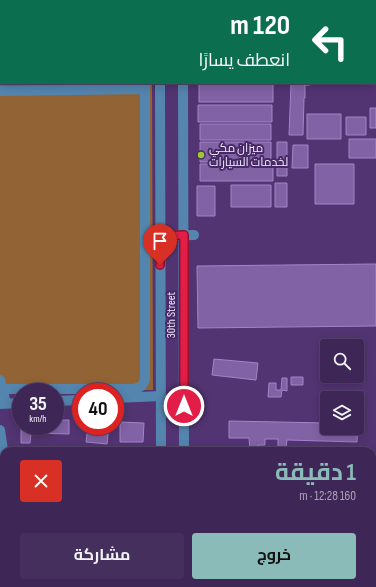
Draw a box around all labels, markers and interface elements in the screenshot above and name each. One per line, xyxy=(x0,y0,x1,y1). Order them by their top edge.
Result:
text: 120 m xyxy=(230,9,290,42)
icon: left xyxy=(304,16,356,68)
text: انعطف يسارًا xyxy=(198,50,290,71)
place label: ميزان مكي لخدمات السيارات xyxy=(209,141,288,170)
marker: ميزان مكي لخدمات السيارات xyxy=(196,150,206,160)
pin xyxy=(143,224,177,265)
icon: arrive xyxy=(149,230,171,252)
street label: 30th Street xyxy=(164,291,179,338)
map controls xyxy=(320,339,364,435)
button: search xyxy=(320,339,364,383)
speed limit sign: 40 xyxy=(72,383,124,435)
position arrow xyxy=(163,385,205,427)
button: layers xyxy=(320,391,364,435)
text: 35 xyxy=(29,392,47,416)
text: km/h xyxy=(29,413,47,425)
text: 1 دقيقة xyxy=(275,458,356,487)
button: close xyxy=(20,460,62,502)
text: 160 m · 12:28 xyxy=(299,488,356,504)
button: مشاركة xyxy=(20,533,184,579)
button: خروج xyxy=(192,533,356,579)

